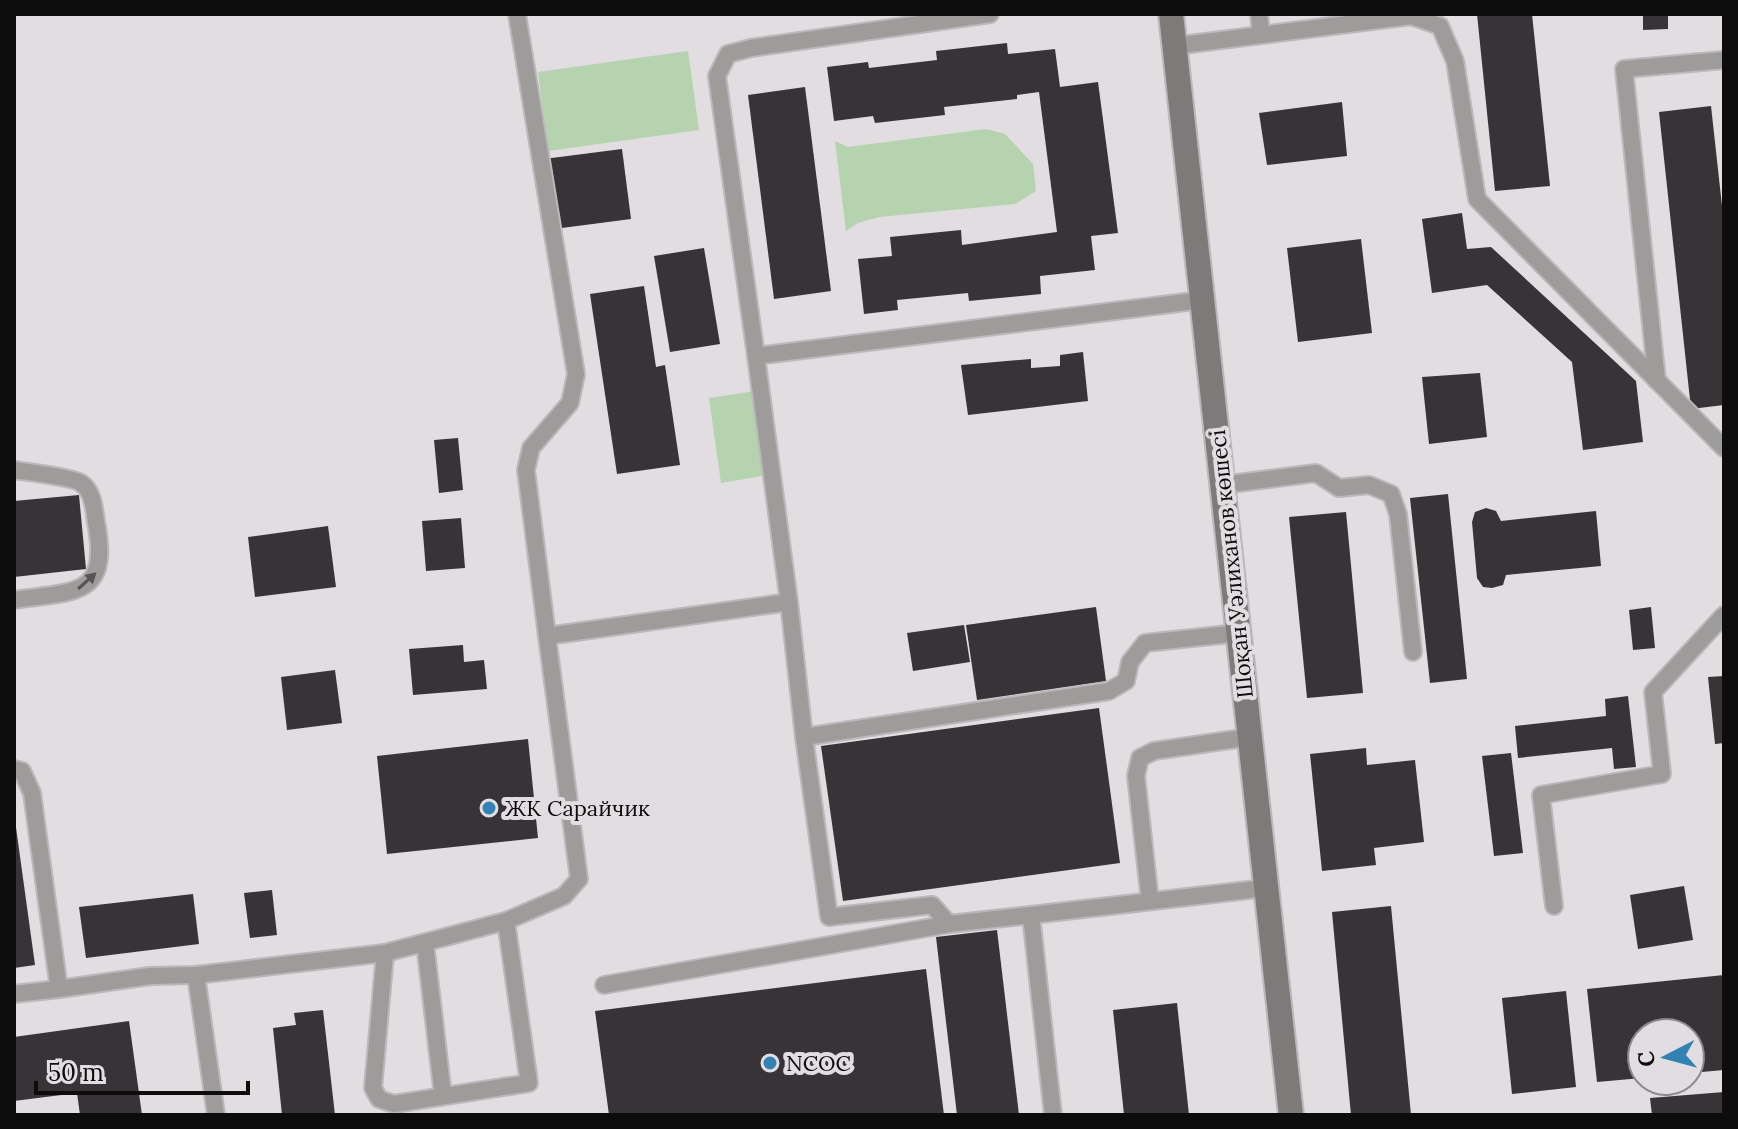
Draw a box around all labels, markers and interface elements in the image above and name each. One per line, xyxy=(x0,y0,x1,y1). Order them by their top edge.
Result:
street label: Шоқан Уәлиханов көшесі xyxy=(1203,429,1259,699)
one-way arrow xyxy=(77,572,97,590)
place label: ЖК Сарайчик xyxy=(505,794,650,822)
marker: ЖК Сарайчик xyxy=(480,799,498,817)
north arrow xyxy=(1626,1017,1706,1097)
scale bar xyxy=(36,1045,248,1095)
place label: NCOC xyxy=(786,1049,851,1077)
text: С xyxy=(1631,1050,1661,1068)
marker: NCOC xyxy=(761,1054,779,1072)
text: 50 m xyxy=(48,1057,104,1088)

